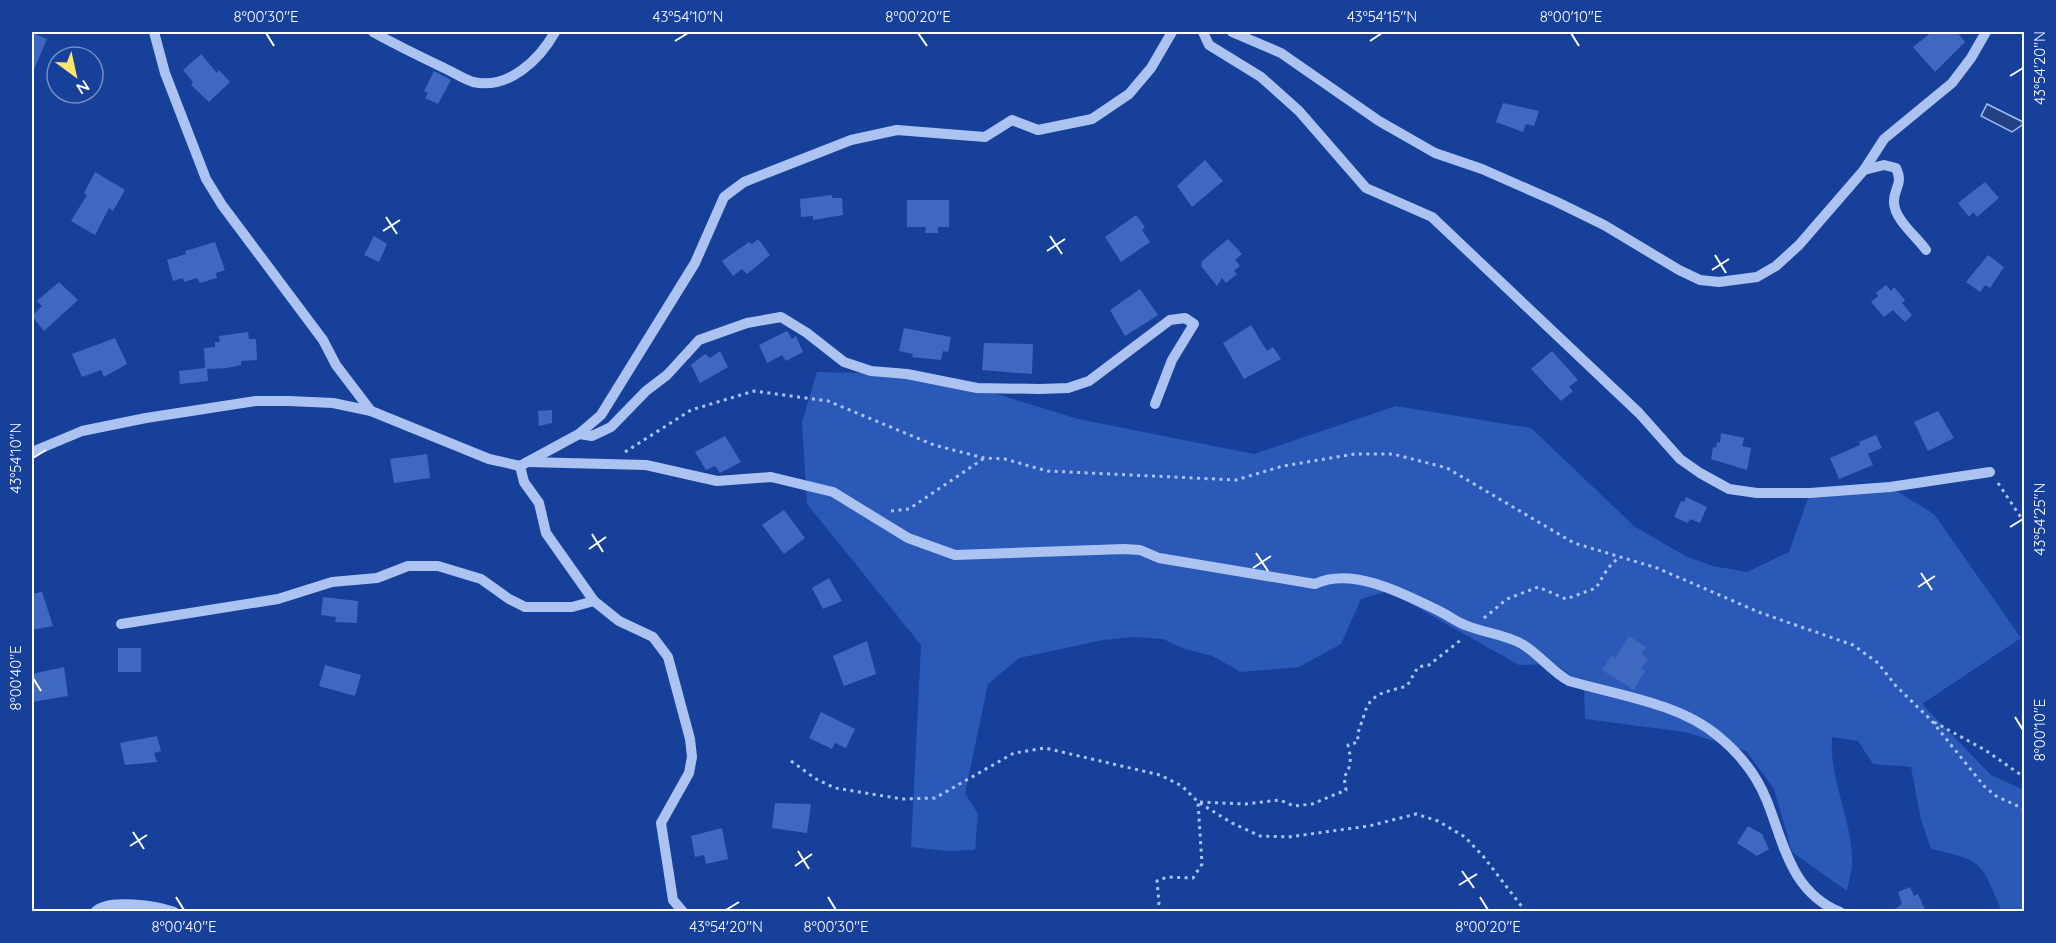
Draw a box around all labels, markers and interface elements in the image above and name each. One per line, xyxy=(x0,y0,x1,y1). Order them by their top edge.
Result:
text: 8°00'30"E xyxy=(234,7,298,26)
text: 43°54'10"N xyxy=(653,7,723,26)
text: 8°00'20"E xyxy=(885,7,951,26)
text: 43°54'15"N xyxy=(1347,7,1417,26)
text: 8°00'10"E xyxy=(1540,7,1602,26)
text: 43°54'20"N xyxy=(2030,31,2049,105)
north arrow xyxy=(45,45,105,105)
text: N xyxy=(73,76,94,99)
text: 43°54'10"N xyxy=(6,423,25,493)
text: 43°54'25"N xyxy=(2030,483,2049,555)
text: 8°00'40"E xyxy=(6,646,25,710)
text: 8°00'10"E xyxy=(2030,699,2049,761)
text: 8°00'40"E xyxy=(152,917,216,936)
text: 43°54'20"N xyxy=(689,917,763,936)
text: 8°00'30"E xyxy=(804,917,868,936)
text: 8°00'20"E xyxy=(1455,917,1521,936)

